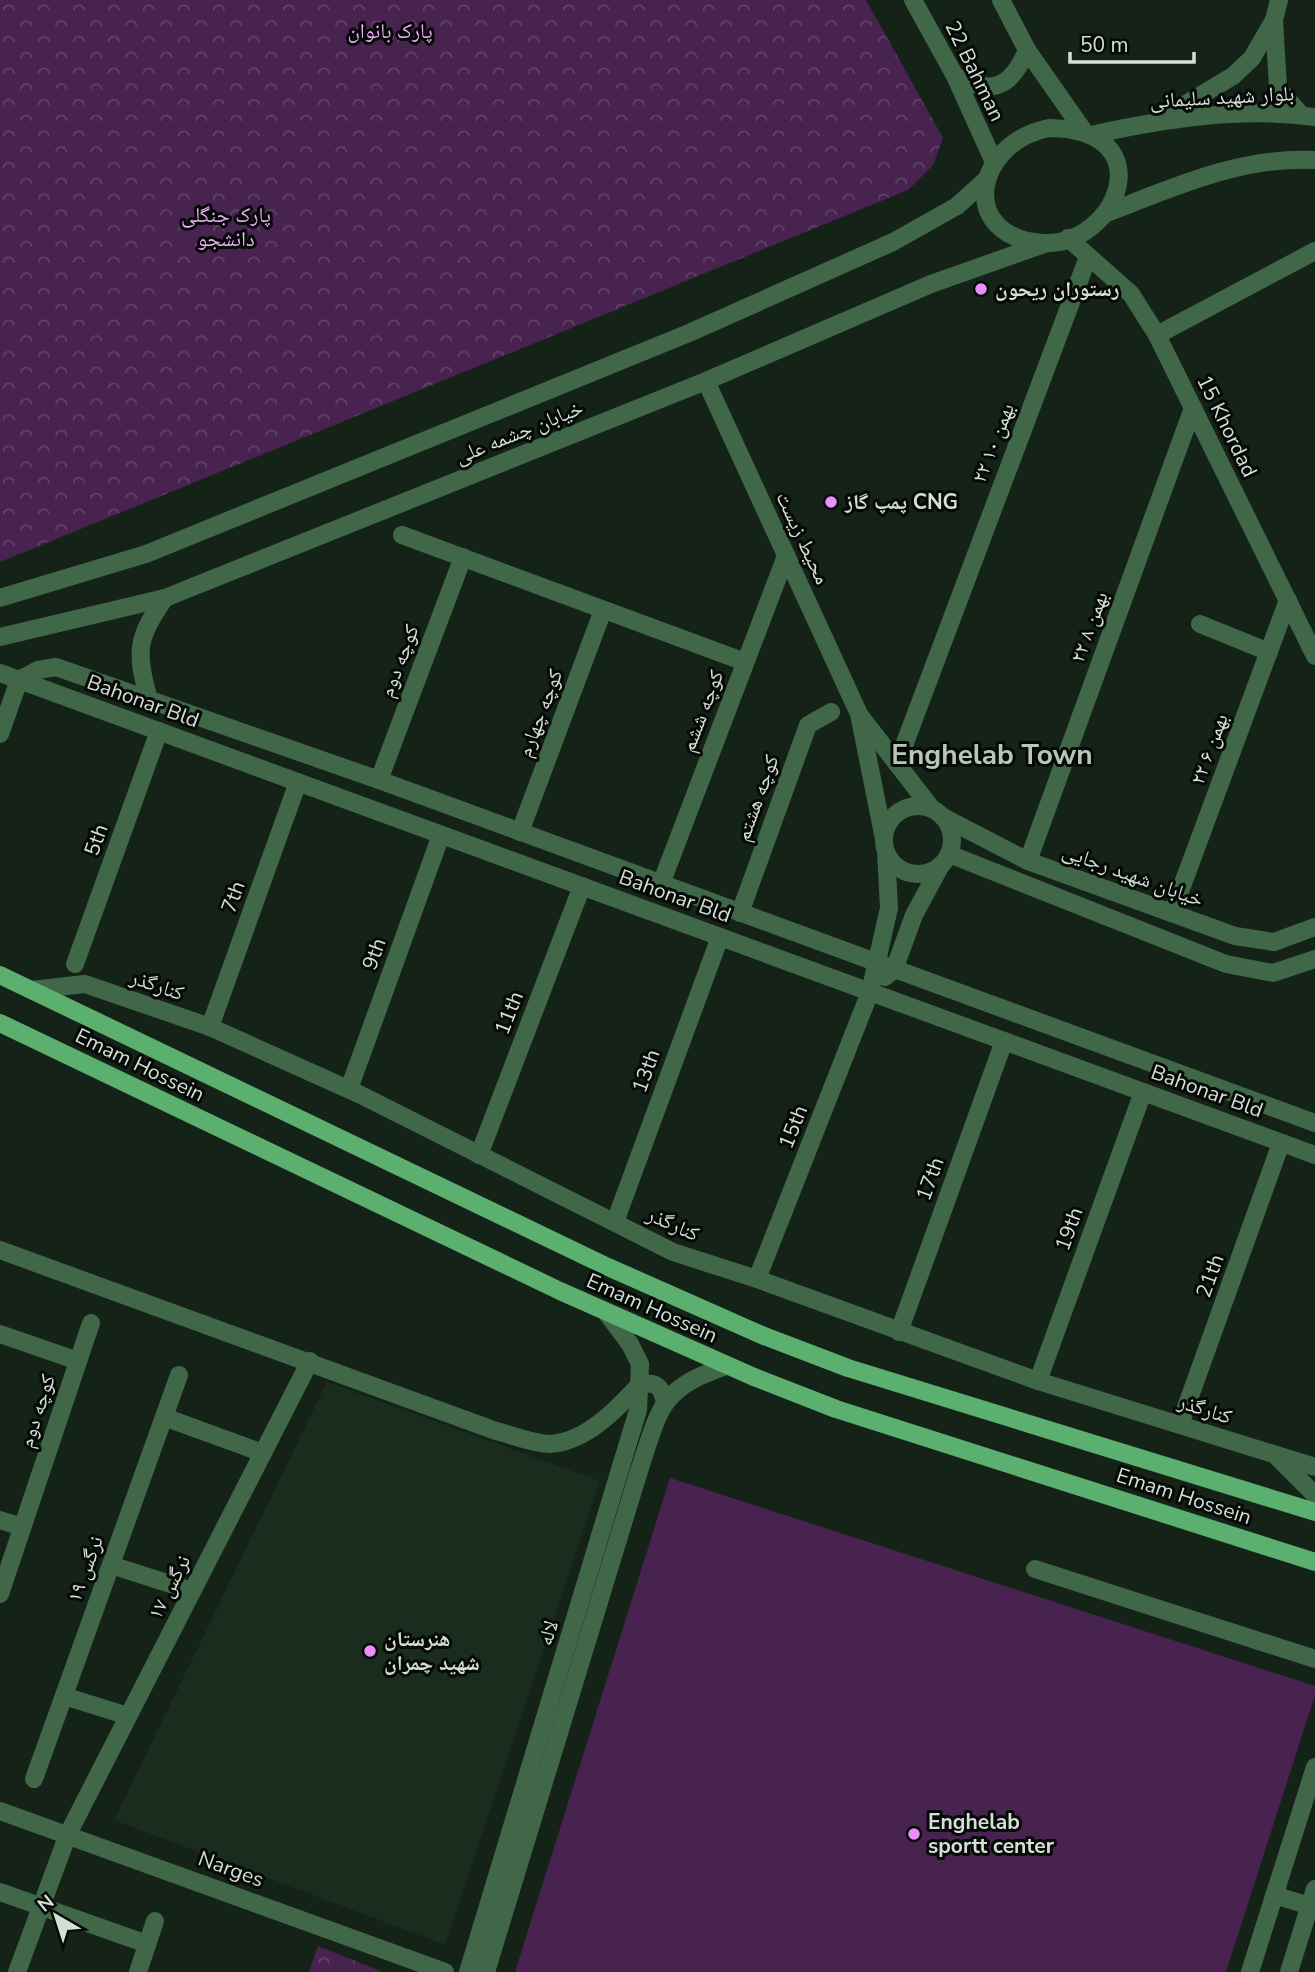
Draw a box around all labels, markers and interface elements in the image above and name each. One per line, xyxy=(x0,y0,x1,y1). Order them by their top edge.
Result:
street label: 22 Bahman xyxy=(939,16,1011,126)
park label: پارک بانوان xyxy=(347,17,433,45)
scale bar xyxy=(1070,21,1194,65)
text: 50 m xyxy=(1080,31,1129,59)
street label: بلوار شهید سلیمانی xyxy=(1149,79,1295,115)
park label: پارک جنگلی دانشجو xyxy=(181,201,271,253)
place label: رستوران ریحون xyxy=(995,275,1120,303)
marker: رستوران ریحون xyxy=(973,281,989,297)
street label: 15 Khordad xyxy=(1190,370,1264,482)
street label: خیابان چشمه علی xyxy=(451,394,587,470)
street label: ۲۲ بهمن ۱۰ xyxy=(965,399,1021,487)
street label: محیط زیست xyxy=(769,487,837,589)
place label: پمپ گاز CNG xyxy=(844,488,958,516)
marker: پمپ گاز CNG xyxy=(823,494,839,510)
street label: ۲۲ بهمن ۸ xyxy=(1063,588,1115,666)
street label: کوچه دوم xyxy=(372,620,426,701)
street label: کوچه چهارم xyxy=(510,665,570,761)
street label: کوچه ششم xyxy=(674,666,731,756)
street label: Bahonar Bld xyxy=(83,668,203,734)
street label: ۲۲ بهمن ۶ xyxy=(1183,710,1235,788)
district label: Enghelab Town xyxy=(891,736,1093,774)
street label: کوچه هشتم xyxy=(728,751,786,845)
street label: 5th xyxy=(77,820,115,860)
street label: خیابان شهید رجایی xyxy=(1059,837,1207,913)
street label: Bahonar Bld xyxy=(615,863,735,929)
street label: 7th xyxy=(214,877,252,917)
street label: 9th xyxy=(355,934,393,974)
street label: کنارگذر xyxy=(125,962,188,1007)
street label: 11th xyxy=(488,987,530,1039)
street label: Emam Hossein xyxy=(71,1022,209,1108)
street label: 13th xyxy=(625,1045,667,1097)
street label: Bahonar Bld xyxy=(1147,1058,1267,1124)
street label: 15th xyxy=(772,1101,814,1153)
street label: 17th xyxy=(909,1153,951,1205)
street label: کنارگذر xyxy=(641,1200,704,1248)
street label: 19th xyxy=(1048,1203,1090,1255)
street label: 21th xyxy=(1189,1250,1231,1302)
street label: Emam Hossein xyxy=(582,1267,722,1349)
street label: کوچه دوم xyxy=(12,1370,62,1451)
street label: کنارگذر xyxy=(1174,1387,1236,1431)
street label: Emam Hossein xyxy=(1113,1461,1255,1531)
street label: نرگس ۱۹ xyxy=(60,1532,110,1606)
street label: نرگس ۱۷ xyxy=(141,1550,197,1624)
street label: لاله xyxy=(531,1617,565,1649)
place label: هنرستان شهید چمران xyxy=(384,1625,480,1677)
marker: هنرستان شهید چمران xyxy=(362,1643,378,1659)
place label: Enghelab sportt center xyxy=(928,1808,1055,1860)
marker: Enghelab sportt center xyxy=(906,1826,922,1842)
street label: Narges xyxy=(194,1844,268,1894)
north arrow xyxy=(21,1881,91,1951)
text: N xyxy=(32,1889,60,1918)

